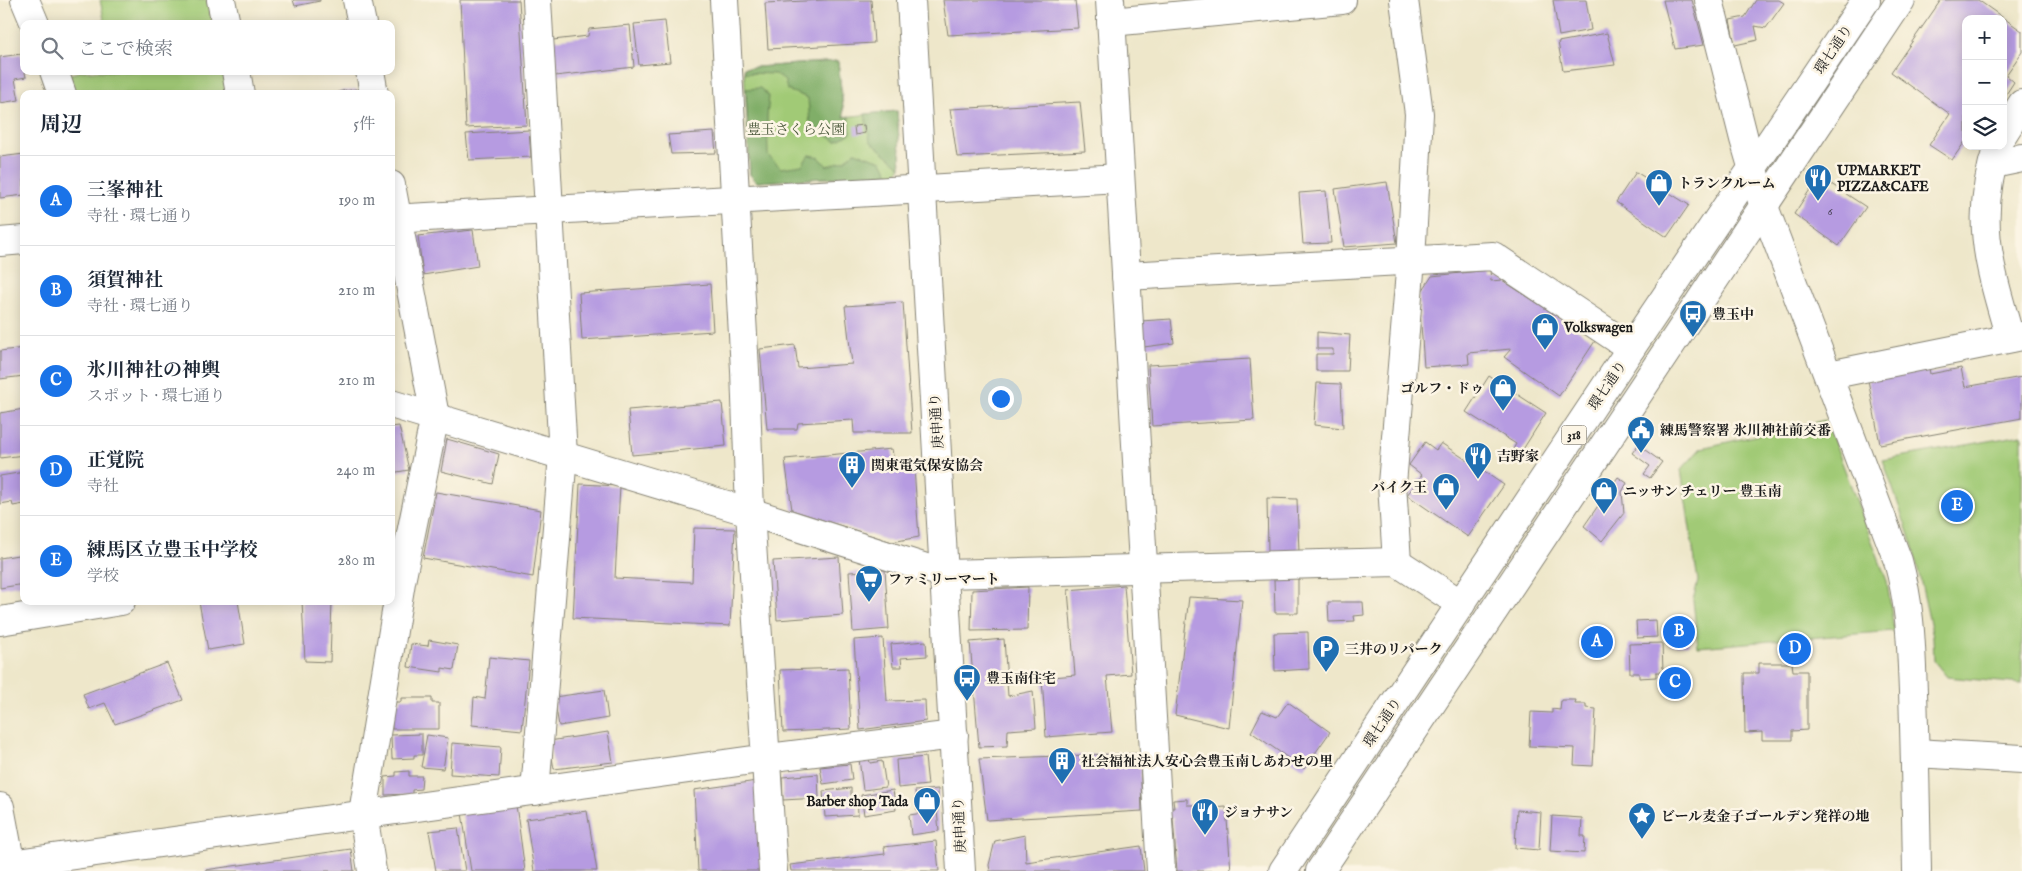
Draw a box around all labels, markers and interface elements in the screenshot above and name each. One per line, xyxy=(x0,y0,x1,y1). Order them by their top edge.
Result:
map controls xyxy=(1962,15,2007,150)
button: + xyxy=(1962,15,2007,60)
search box xyxy=(20,20,395,75)
street label: 環七通り xyxy=(1811,21,1857,78)
icon: search xyxy=(38,34,66,62)
text: ここで検索 xyxy=(78,38,173,62)
button: − xyxy=(1962,60,2007,105)
button: layers xyxy=(1962,105,2007,150)
text: 周辺 xyxy=(40,112,82,139)
text: 5件 xyxy=(353,115,375,135)
park label: 豊玉さくら公園 xyxy=(747,121,845,139)
place label: UPMARKET PIZZA&CAFE xyxy=(1836,162,1929,196)
restaurant icon: UPMARKET PIZZA&CAFE xyxy=(1803,163,1833,202)
shop icon: トランクルーム xyxy=(1644,168,1674,207)
place label: トランクルーム xyxy=(1678,175,1775,193)
text: 三峯神社 xyxy=(87,179,163,203)
text: A xyxy=(51,191,61,211)
text: 190 m xyxy=(338,191,375,211)
house number: 6 xyxy=(1828,205,1833,219)
text: 寺社 · 環七通り xyxy=(87,207,194,227)
text: 須賀神社 xyxy=(87,269,163,293)
text: B xyxy=(51,281,61,301)
text: 210 m xyxy=(338,281,375,301)
text: 寺社 · 環七通り xyxy=(87,297,194,317)
bus stop icon: 豊玉中 xyxy=(1678,299,1708,338)
place label: 豊玉中 xyxy=(1712,306,1754,324)
shop icon: Volkswagen xyxy=(1530,312,1560,351)
place label: Volkswagen xyxy=(1563,319,1633,337)
street label: 環七通り xyxy=(1585,357,1631,414)
text: 氷川神社の神輿 xyxy=(87,359,220,383)
text: C xyxy=(50,371,62,391)
text: 210 m xyxy=(338,371,375,391)
shop icon: ゴルフ・ドゥ xyxy=(1488,373,1518,412)
place label: ゴルフ・ドゥ xyxy=(1400,380,1484,398)
your location xyxy=(988,386,1014,412)
text: スポット · 環七通り xyxy=(87,387,226,407)
street label: 庚申通り xyxy=(926,392,948,449)
public building icon: 練馬警察署 氷川神社前交番 xyxy=(1626,415,1656,454)
place label: 練馬警察署 氷川神社前交番 xyxy=(1660,422,1831,440)
road number: 318 xyxy=(1562,426,1586,444)
restaurant icon: 吉野家 xyxy=(1463,441,1493,480)
place label: 吉野家 xyxy=(1497,448,1539,466)
text: 正覚院 xyxy=(87,449,144,473)
building icon: 関東電気保安協会 xyxy=(837,450,867,489)
place label: 関東電気保安協会 xyxy=(871,457,983,475)
text: D xyxy=(50,461,62,481)
text: 240 m xyxy=(336,461,375,481)
shop icon: バイク王 xyxy=(1431,472,1461,511)
shop icon: ニッサン チェリー 豊玉南 xyxy=(1589,476,1619,515)
text: 寺社 xyxy=(87,477,119,497)
place label: バイク王 xyxy=(1371,479,1427,497)
place label: ニッサン チェリー 豊玉南 xyxy=(1623,483,1781,501)
pin: E xyxy=(1941,487,1973,525)
text: 練馬区立豊玉中学校 xyxy=(87,539,258,563)
text: E xyxy=(50,551,62,571)
text: 280 m xyxy=(338,551,375,571)
supermarket icon: ファミリーマート xyxy=(854,564,884,603)
text: 学校 xyxy=(87,567,119,587)
place label: ファミリーマート xyxy=(888,571,1000,589)
pin: B xyxy=(1663,613,1695,651)
pin: A xyxy=(1581,623,1613,661)
pin: D xyxy=(1779,630,1811,668)
parking icon: 三井のリパーク xyxy=(1311,634,1341,673)
place label: 三井のリパーク xyxy=(1345,641,1443,659)
bus stop icon: 豊玉南住宅 xyxy=(952,663,982,702)
pin: C xyxy=(1659,664,1691,702)
place label: 豊玉南住宅 xyxy=(986,670,1056,688)
street label: 環七通り xyxy=(1360,694,1406,751)
building icon: 社会福祉法人安心会豊玉南しあわせの里 xyxy=(1047,746,1077,785)
place label: 社会福祉法人安心会豊玉南しあわせの里 xyxy=(1081,753,1333,771)
shop icon: Barber shop Tada xyxy=(912,786,942,825)
place label: Barber shop Tada xyxy=(806,793,909,811)
street label: 庚申通り xyxy=(950,797,970,853)
restaurant icon: ジョナサン xyxy=(1190,797,1220,836)
place icon: ビール麦金子ゴールデン発祥の地 xyxy=(1627,801,1657,840)
place label: ジョナサン xyxy=(1224,804,1293,822)
place label: ビール麦金子ゴールデン発祥の地 xyxy=(1661,808,1870,826)

